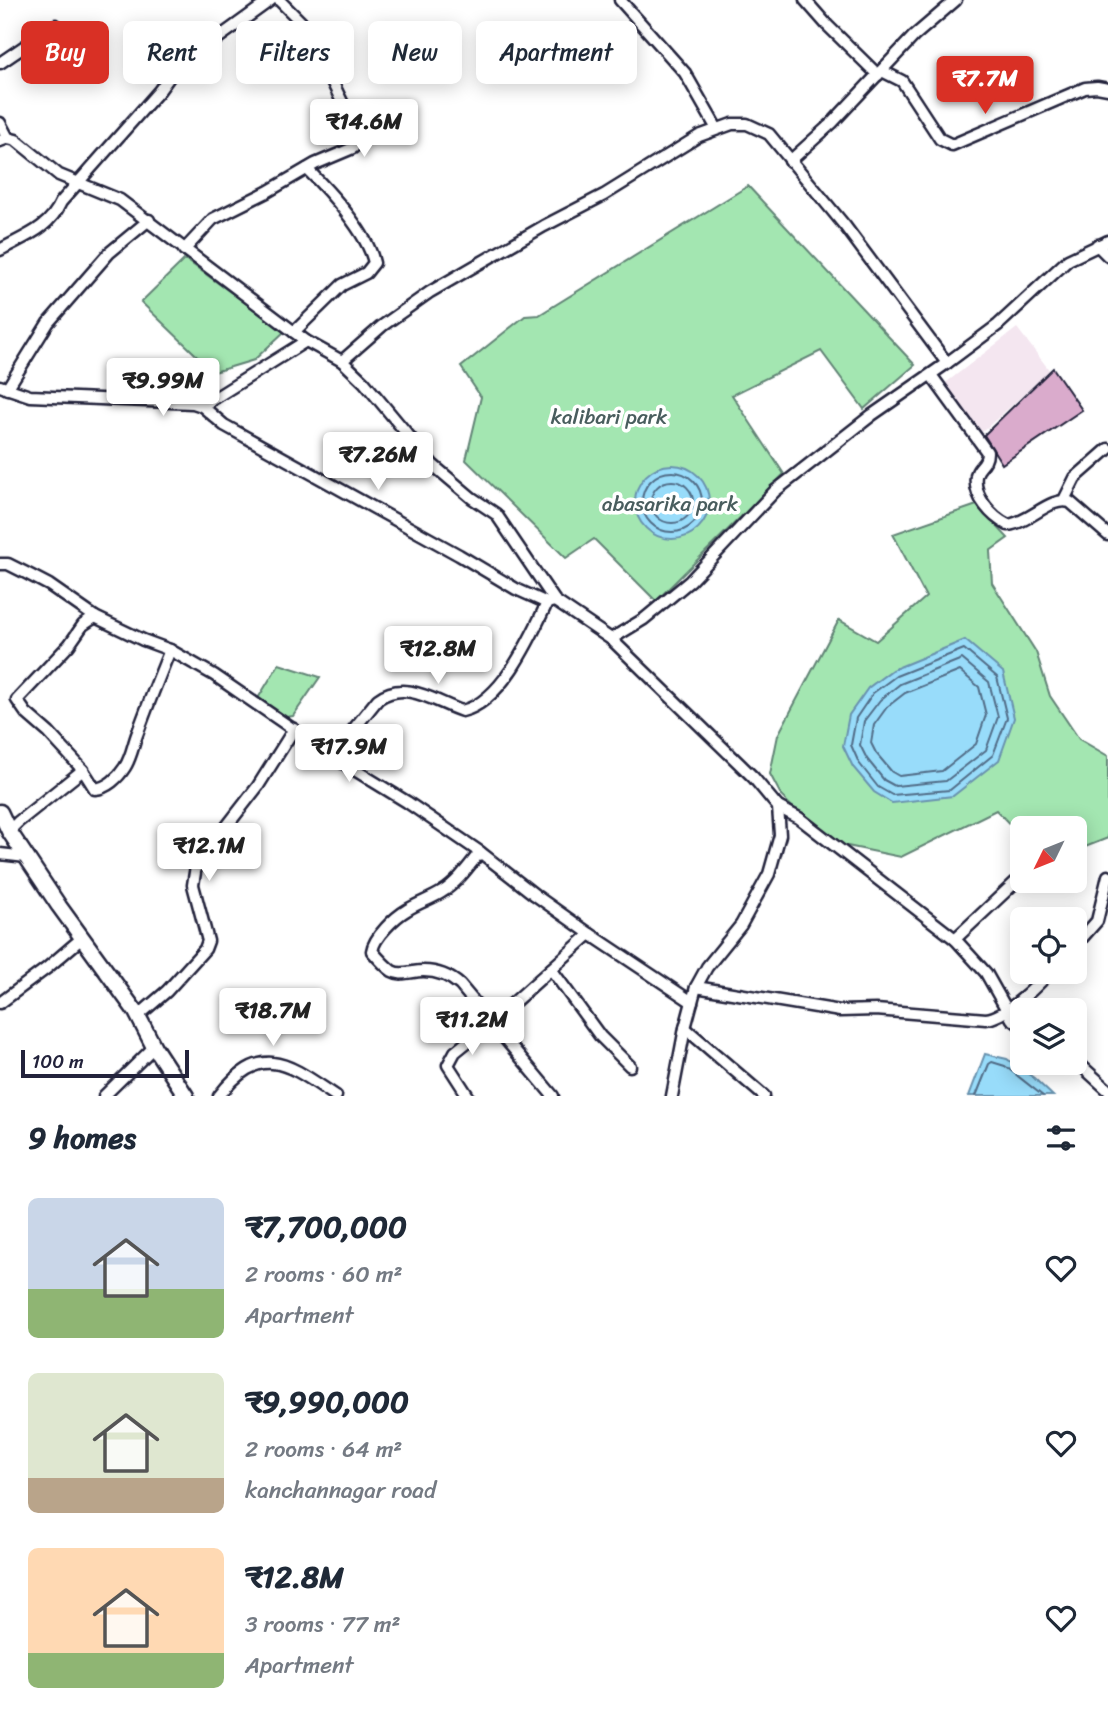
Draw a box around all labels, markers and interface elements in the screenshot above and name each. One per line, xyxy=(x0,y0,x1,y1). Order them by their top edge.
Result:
chip: Buy xyxy=(21,21,109,84)
chip: Rent xyxy=(123,21,222,84)
chip: Filters xyxy=(236,21,354,84)
chip: New xyxy=(368,21,462,84)
chip: Apartment xyxy=(476,21,637,84)
pin: ₹7.7M xyxy=(936,57,1034,116)
text: ₹7.7M xyxy=(953,58,1017,99)
pin: ₹14.6M xyxy=(307,100,421,159)
text: ₹14.6M xyxy=(326,101,402,142)
pin: ₹9.99M xyxy=(106,358,220,418)
text: ₹9.99M xyxy=(123,360,203,401)
park label: kalibari park xyxy=(551,398,668,436)
pin: ₹7.26M xyxy=(321,433,435,492)
text: ₹7.26M xyxy=(339,434,417,475)
park label: abasarika park xyxy=(602,485,739,523)
pin: ₹12.8M xyxy=(381,626,495,686)
text: ₹12.8M xyxy=(400,628,476,669)
pin: ₹17.9M xyxy=(292,724,406,784)
text: ₹17.9M xyxy=(311,726,387,767)
north arrow xyxy=(1010,816,1087,892)
map controls xyxy=(1010,816,1087,1075)
pin: ₹12.1M xyxy=(152,824,266,883)
text: ₹12.1M xyxy=(173,825,245,866)
button: locate xyxy=(1010,907,1087,984)
pin: ₹18.7M xyxy=(216,988,330,1048)
text: ₹18.7M xyxy=(235,990,311,1031)
pin: ₹11.2M xyxy=(415,998,529,1057)
button: layers xyxy=(1010,998,1087,1075)
text: ₹11.2M xyxy=(436,999,508,1040)
text: 100 m xyxy=(32,1045,84,1078)
scale bar xyxy=(21,1047,189,1079)
text: 9 homes xyxy=(28,1111,136,1165)
icon: filters xyxy=(1042,1119,1080,1157)
text: ₹7,700,000 xyxy=(245,1200,407,1254)
icon: home xyxy=(84,1226,168,1310)
icon: heart xyxy=(1042,1249,1080,1287)
text: 2 rooms · 60 m² xyxy=(245,1254,403,1295)
text: Apartment xyxy=(245,1295,354,1336)
text: ₹9,990,000 xyxy=(245,1375,409,1429)
icon: home xyxy=(84,1401,168,1485)
icon: heart xyxy=(1042,1424,1080,1462)
text: 2 rooms · 64 m² xyxy=(245,1429,402,1470)
text: kanchannagar road xyxy=(245,1470,436,1511)
text: ₹12.8M xyxy=(245,1550,344,1604)
icon: home xyxy=(84,1576,168,1660)
icon: heart xyxy=(1042,1599,1080,1637)
text: 3 rooms · 77 m² xyxy=(245,1604,401,1645)
text: Apartment xyxy=(245,1645,354,1686)

